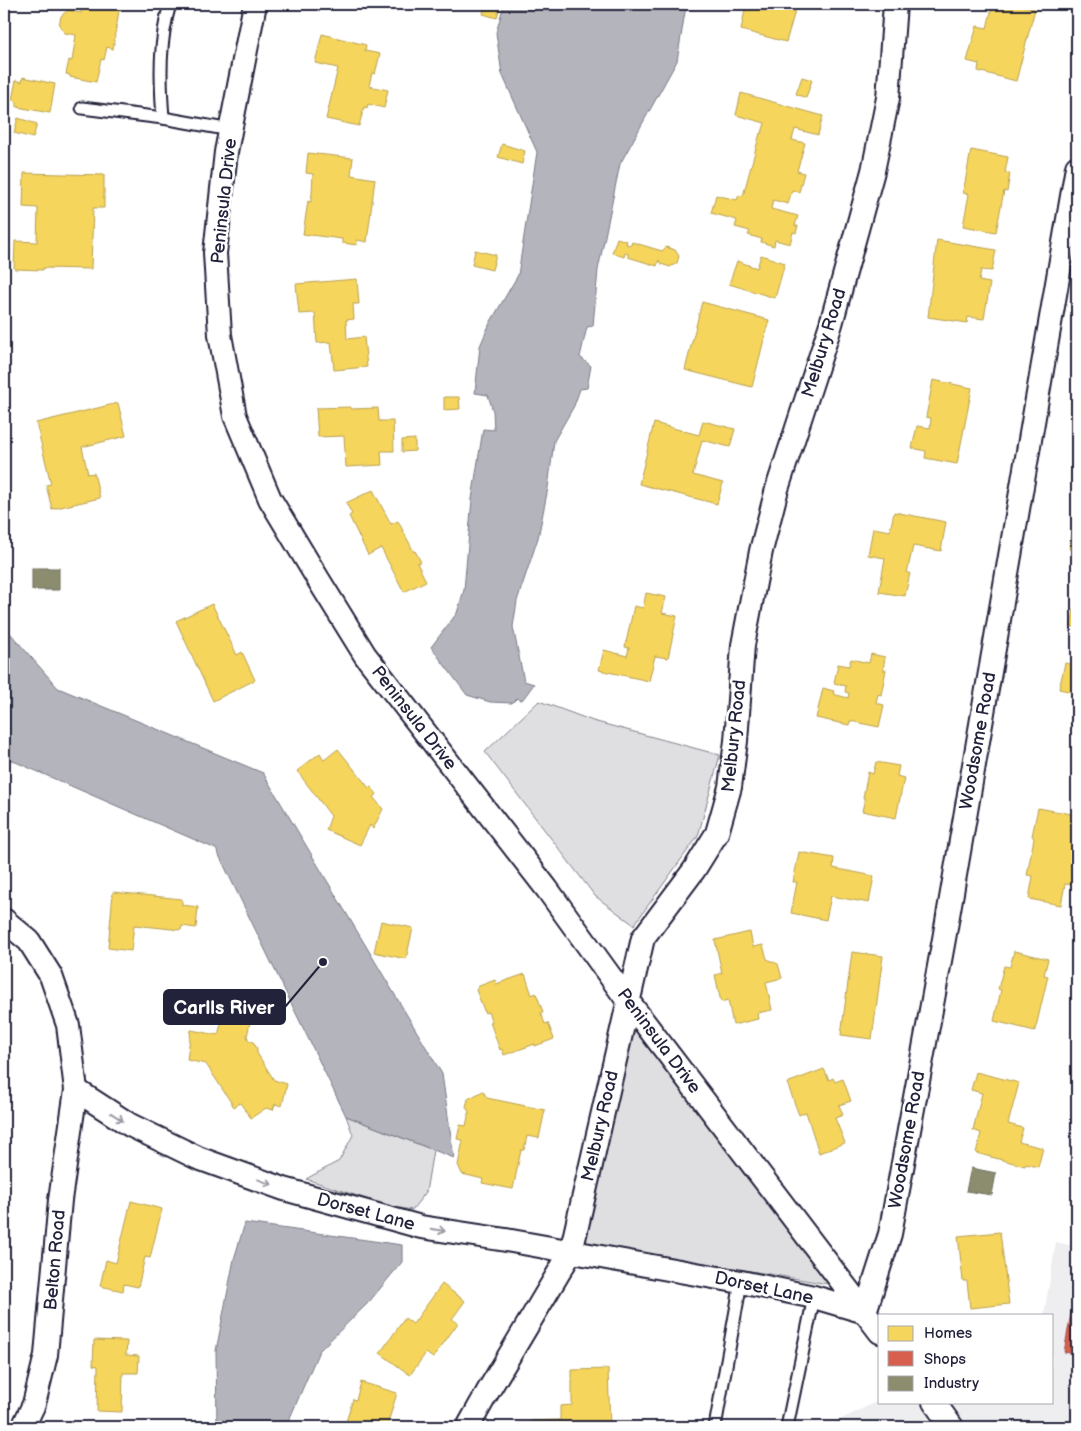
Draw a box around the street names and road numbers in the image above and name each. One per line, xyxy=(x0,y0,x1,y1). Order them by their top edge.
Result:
street label: Peninsula Drive xyxy=(207,137,241,265)
street label: Melbury Road xyxy=(797,286,851,400)
street label: Peninsula Drive xyxy=(367,662,461,774)
street label: Woodsome Road xyxy=(956,671,1000,811)
street label: Melbury Road xyxy=(718,679,750,793)
street label: Peninsula Drive xyxy=(613,984,705,1098)
street label: Melbury Road xyxy=(577,1069,623,1183)
street label: Woodsome Road xyxy=(885,1070,929,1210)
street label: Dorset Lane xyxy=(315,1189,418,1235)
street label: Belton Road xyxy=(40,1209,70,1311)
street label: Dorset Lane xyxy=(713,1267,816,1309)

